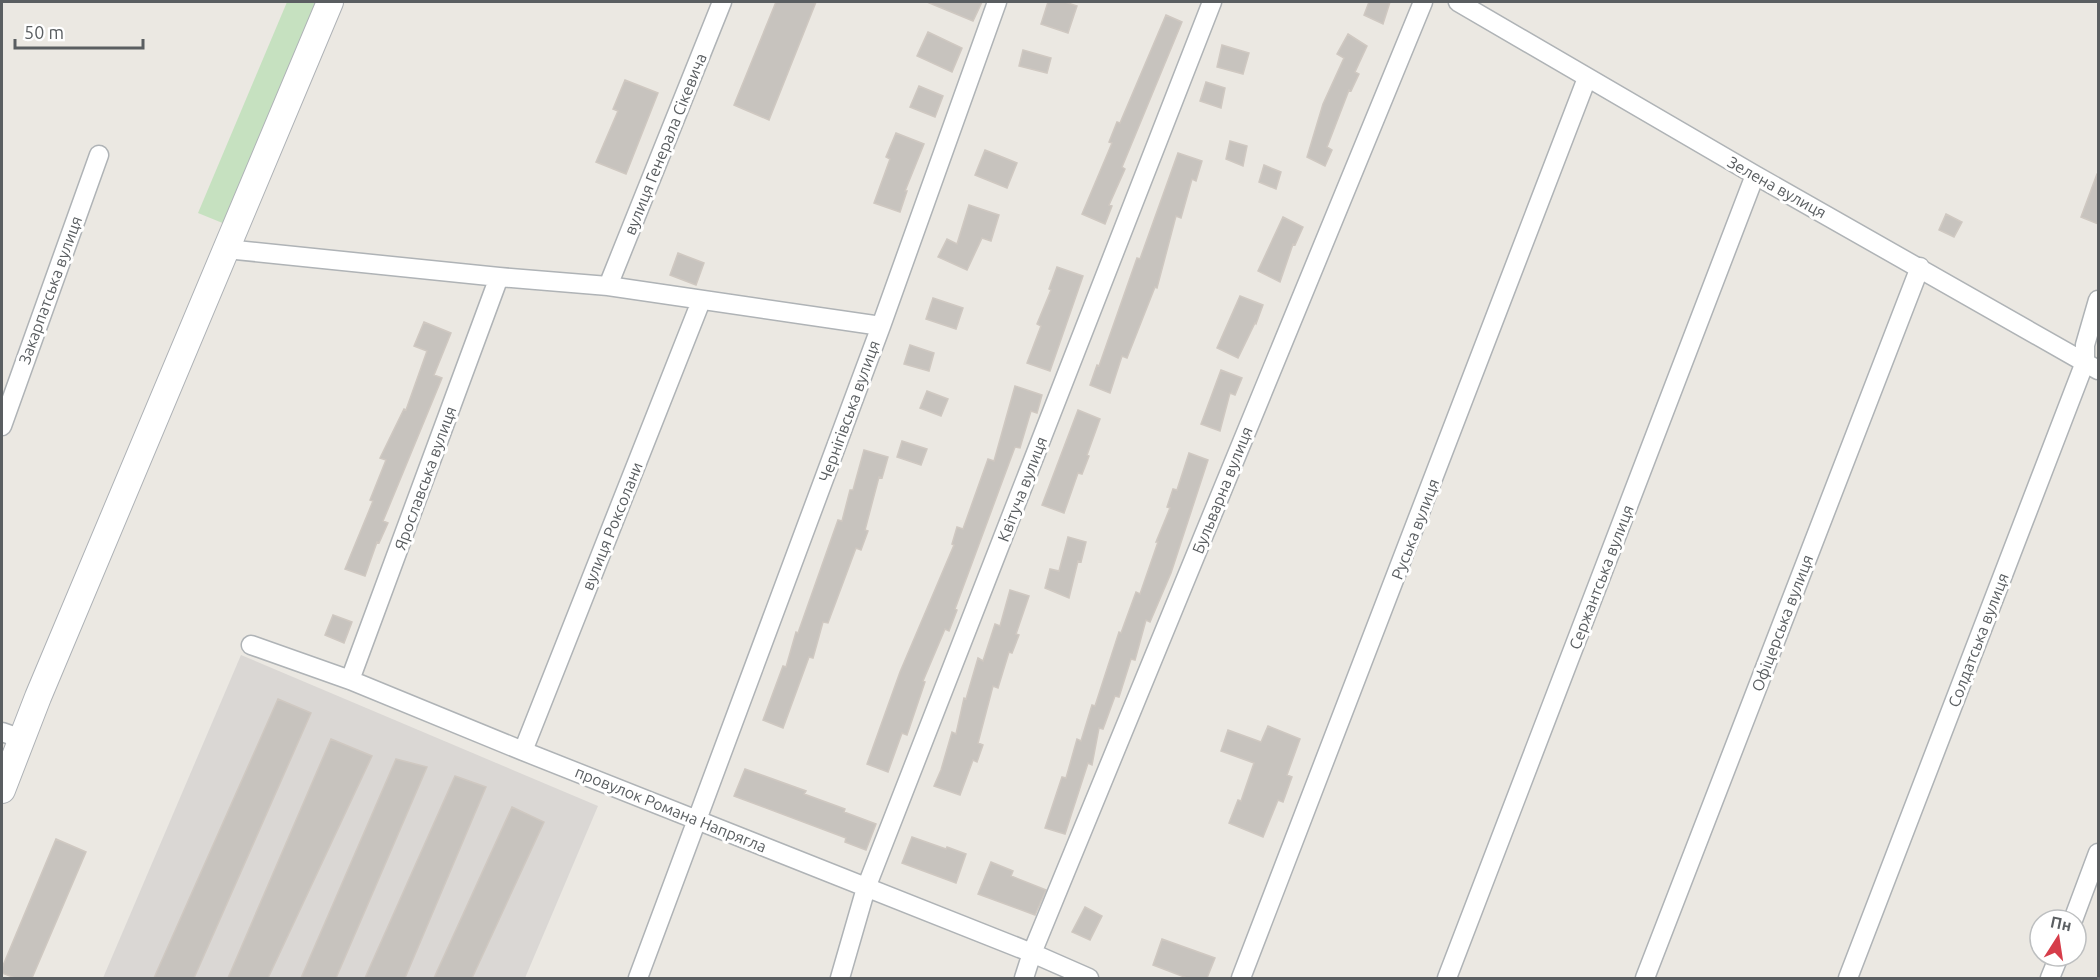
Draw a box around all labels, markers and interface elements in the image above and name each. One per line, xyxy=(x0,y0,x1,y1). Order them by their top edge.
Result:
scale bar xyxy=(15,12,142,50)
text: 50 m xyxy=(24,22,64,42)
street label: вулиця Генерала Сікевича xyxy=(620,51,710,237)
street label: Зелена вулиця xyxy=(1724,152,1830,222)
street label: Закарпатська вулиця xyxy=(15,213,85,367)
street label: Чернігівська вулиця xyxy=(815,338,883,484)
street label: Ярославська вулиця xyxy=(391,404,459,552)
street label: Бульварна вулиця xyxy=(1188,424,1256,556)
street label: Квітуча вулиця xyxy=(994,434,1050,544)
street label: вулиця Роксолани xyxy=(578,459,646,593)
street label: Руська вулиця xyxy=(1388,476,1442,582)
street label: Сержантська вулиця xyxy=(1565,502,1637,652)
street label: Офіцерська вулиця xyxy=(1748,552,1816,694)
street label: Солдатська вулиця xyxy=(1944,570,2012,710)
street label: провулок Романа Напрягла xyxy=(573,762,769,856)
north arrow xyxy=(2028,908,2088,968)
text: Пн xyxy=(2049,912,2073,934)

